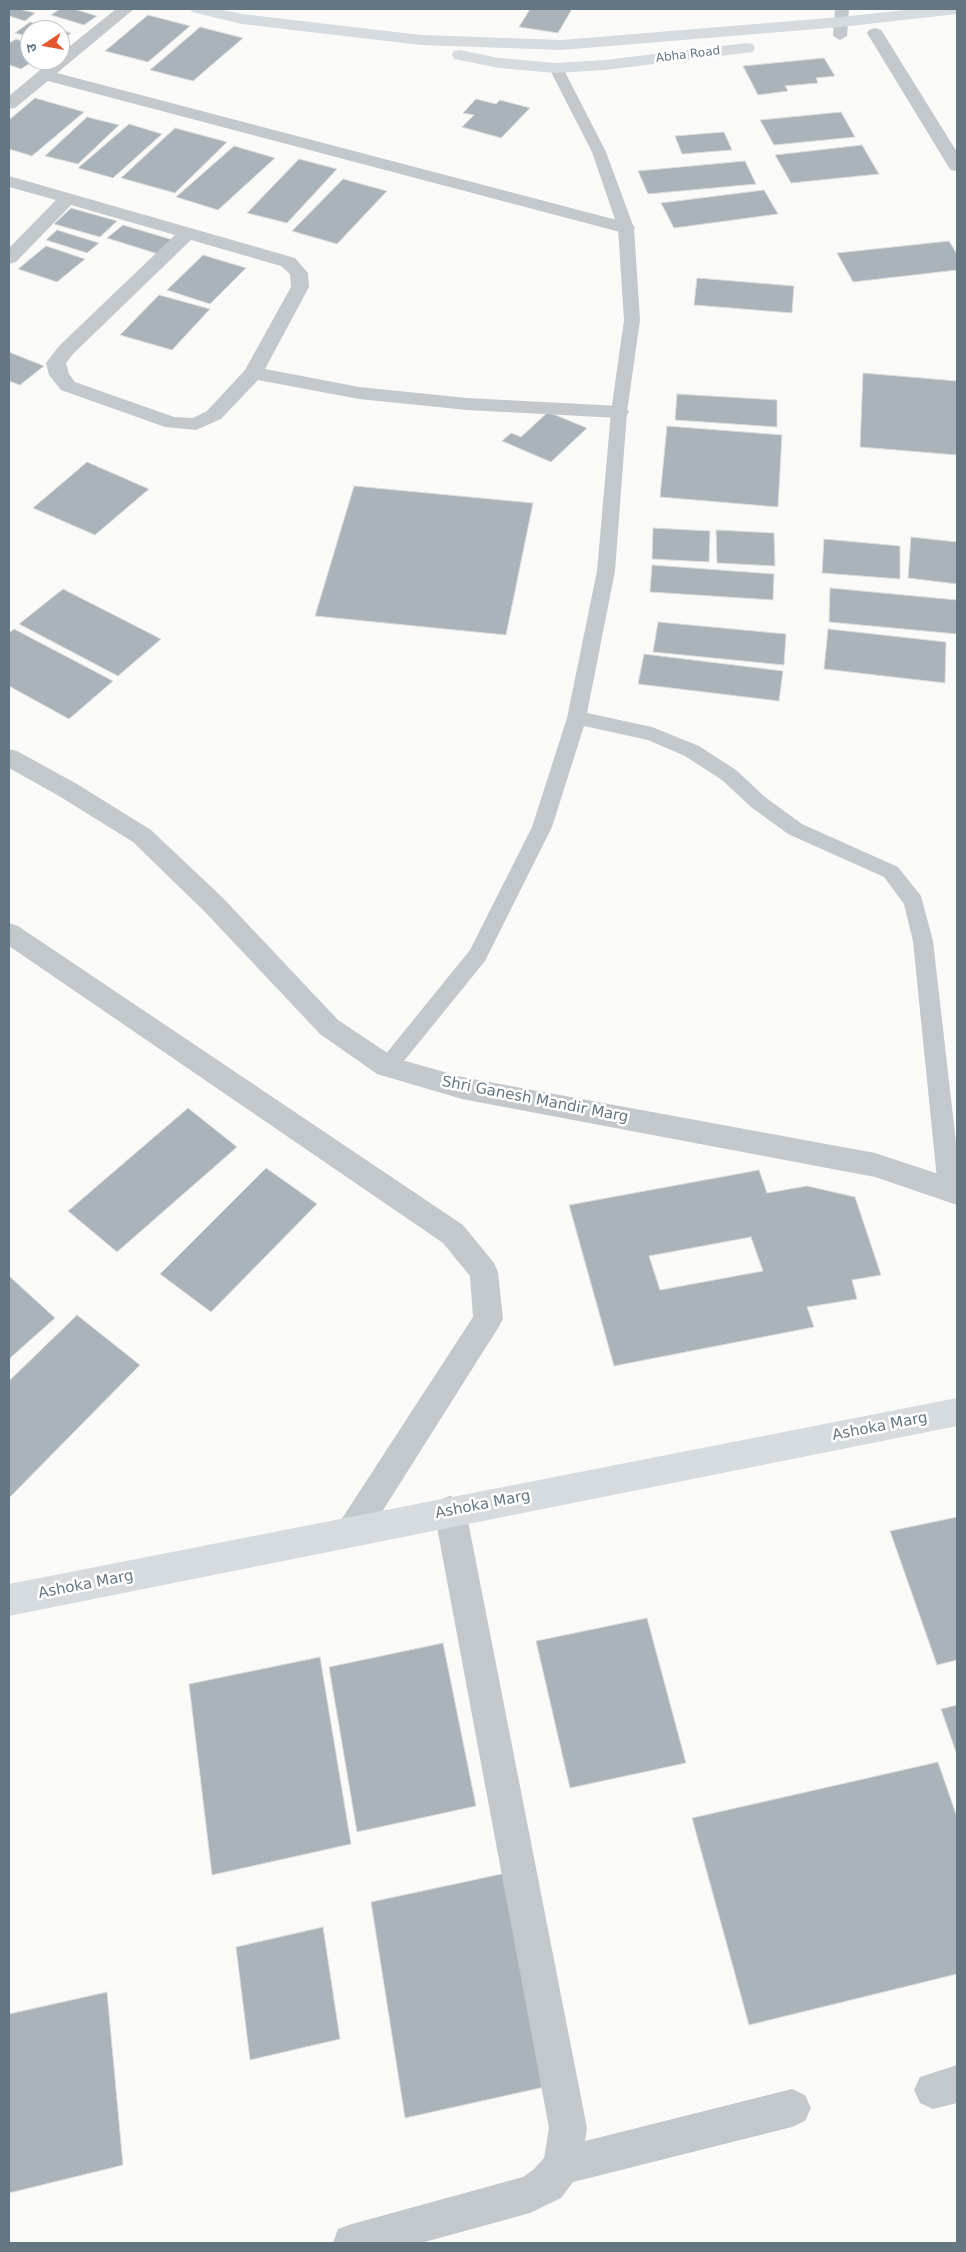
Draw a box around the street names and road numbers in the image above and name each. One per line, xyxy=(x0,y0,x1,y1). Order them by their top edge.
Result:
street label: Abha Road xyxy=(655,44,721,66)
street label: Shri Ganesh Mandir Marg xyxy=(440,1073,630,1127)
street label: Ashoka Marg xyxy=(831,1409,929,1445)
street label: Ashoka Marg xyxy=(434,1487,532,1523)
street label: Ashoka Marg xyxy=(37,1567,135,1603)

